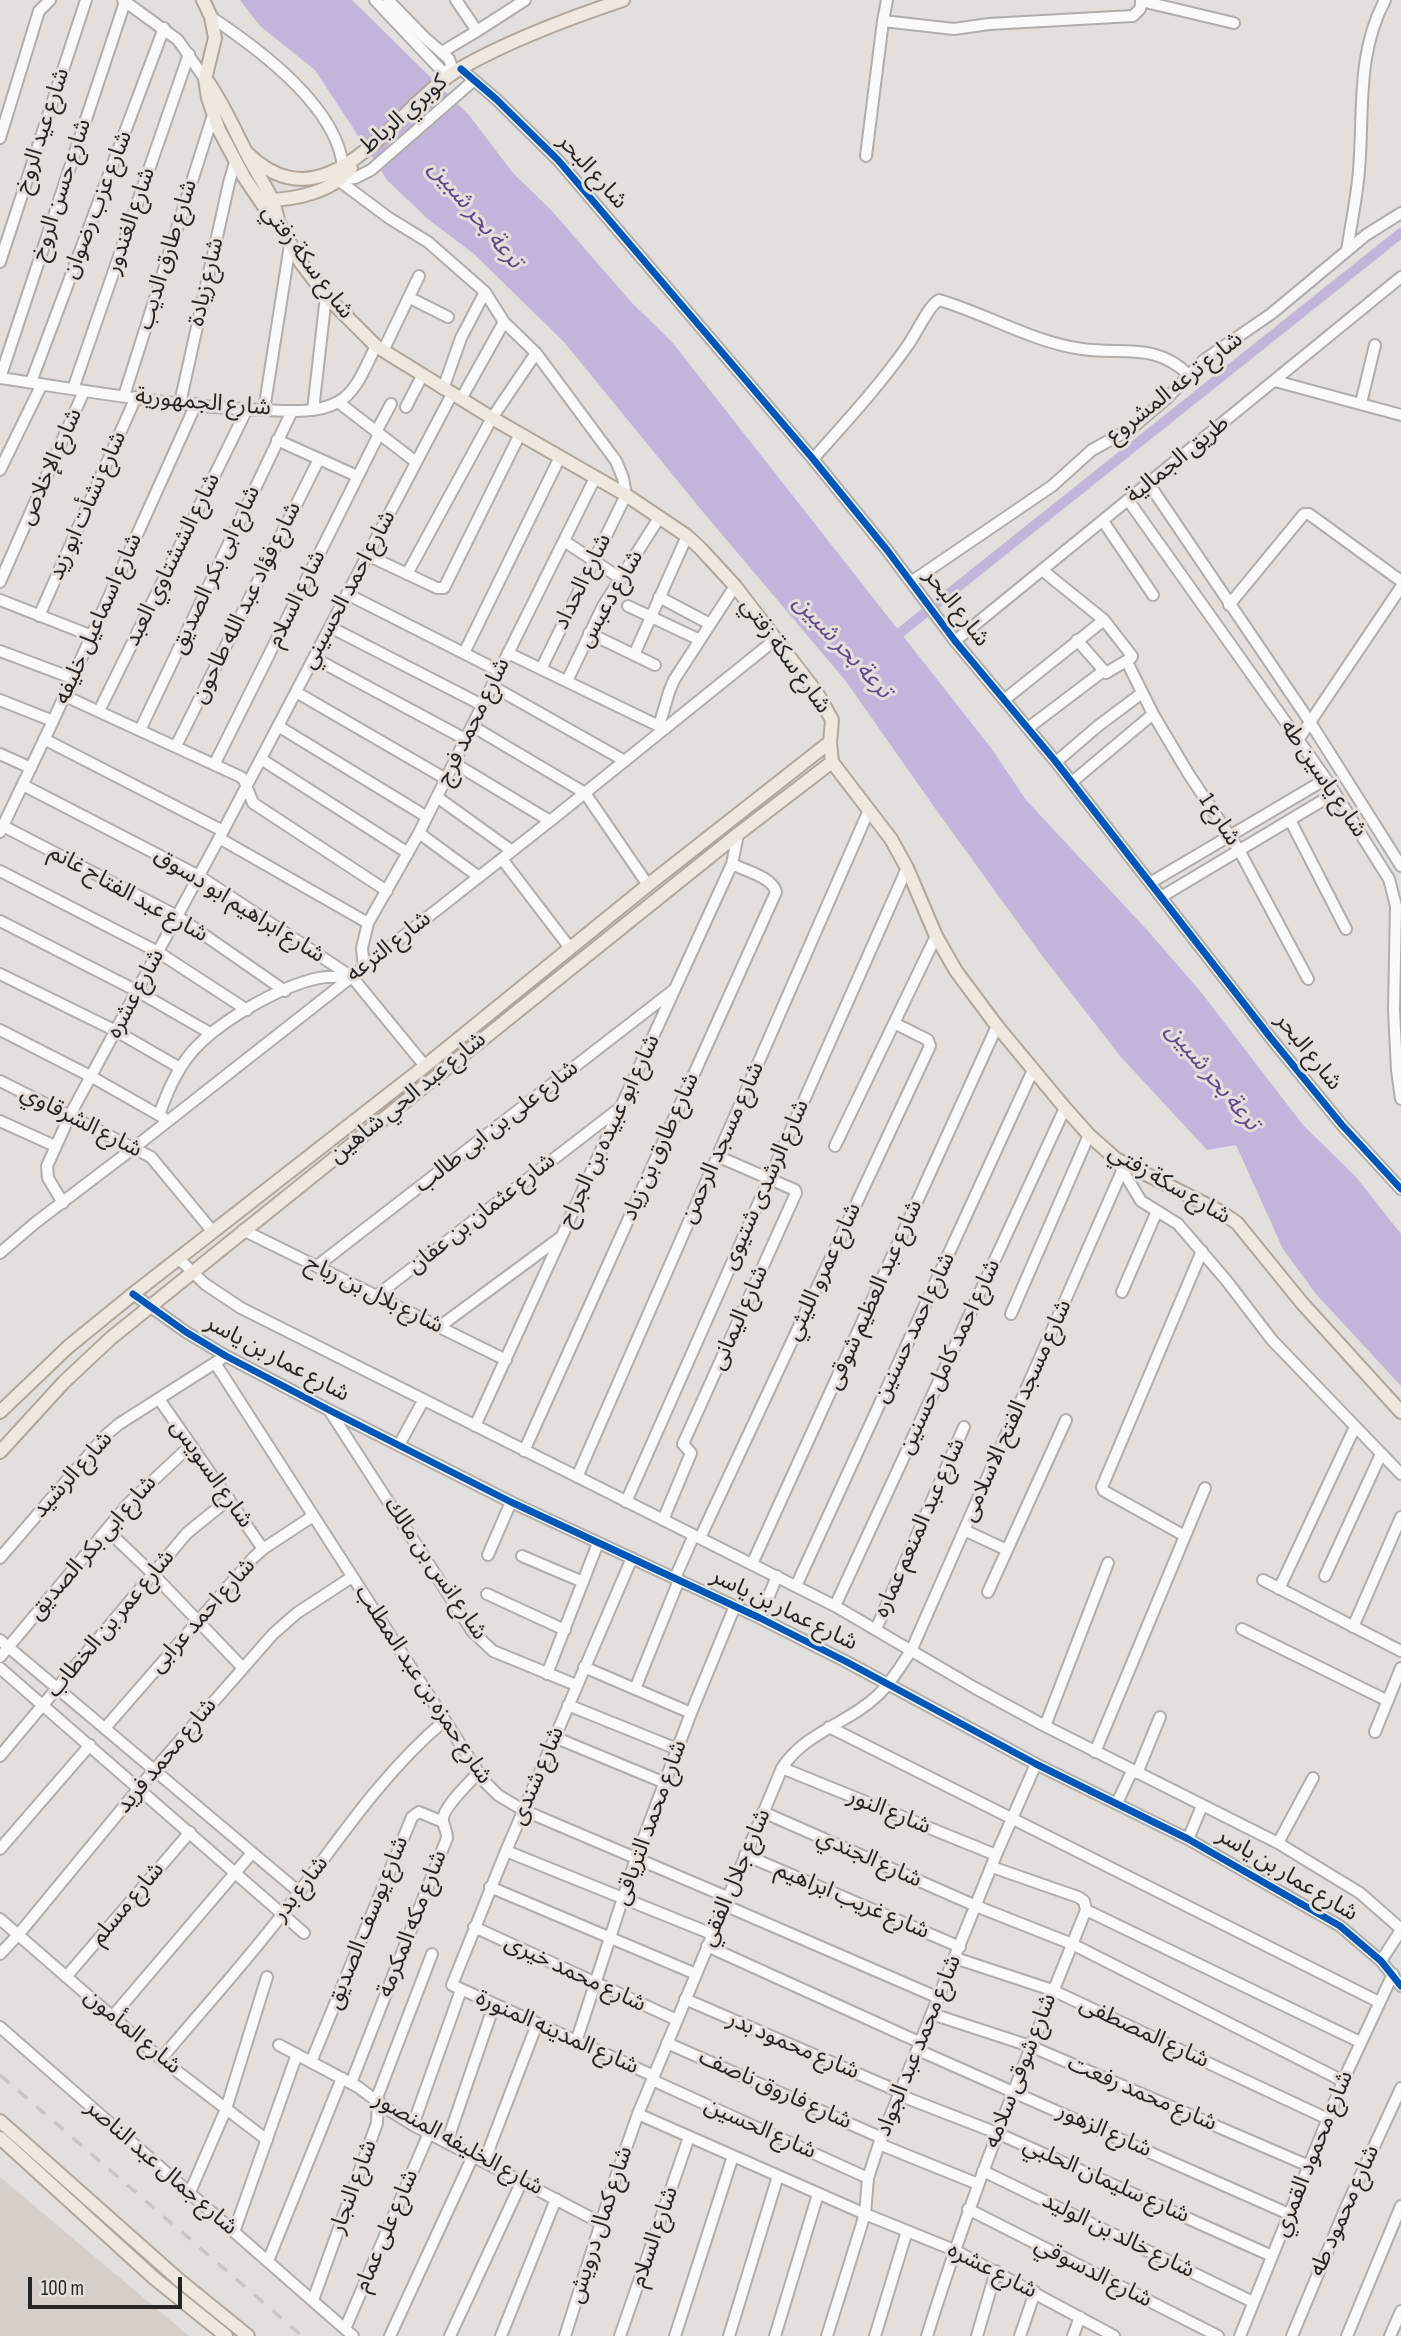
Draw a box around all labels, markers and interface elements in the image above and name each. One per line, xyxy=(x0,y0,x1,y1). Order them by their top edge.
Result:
street label: شارع عيد الروخ xyxy=(10,65,76,197)
street label: كوبري الرباط xyxy=(354,69,454,161)
street label: شارع حسن الروخ xyxy=(26,116,98,264)
street label: شارع عزب رضوان xyxy=(57,127,139,283)
street label: شارع البحر xyxy=(551,129,633,215)
water label: ترعة بحر شبين xyxy=(421,155,529,275)
street label: شارع الغندور xyxy=(100,164,162,278)
street label: شارع طارق الديب xyxy=(132,177,204,333)
street label: شارع سكة زفتي xyxy=(255,199,359,325)
street label: شارع زيادة xyxy=(183,235,231,329)
street label: شارع ترعه المشروع xyxy=(1101,326,1249,450)
street label: شارع الجمهورية xyxy=(134,383,272,423)
street label: شارع الإخلاص xyxy=(13,404,89,530)
street label: طريق الجمالية xyxy=(1121,410,1235,510)
street label: شارع نشأت ابو زيد xyxy=(43,427,133,585)
street label: شارع الششتاوي العبد xyxy=(119,469,227,651)
street label: شارع ابى بكر الصديق xyxy=(165,482,267,658)
street label: شارع فؤاد عبد الله طاحون xyxy=(186,498,308,708)
street label: شارع احمد الحسيني xyxy=(296,506,402,674)
street label: شارع اسماعيل خليفه xyxy=(49,529,149,709)
street label: شارع الحداد xyxy=(548,530,618,634)
street label: شارع دعبس xyxy=(572,545,650,653)
street label: شارع السلام xyxy=(262,546,332,652)
street label: شارع البحر xyxy=(917,563,995,653)
water label: ترعة بحر شبين xyxy=(786,589,898,705)
street label: شارع سكة زفتي xyxy=(734,593,836,719)
street label: شارع محمد فرج xyxy=(431,654,517,790)
street label: شارع ياسين طه xyxy=(1274,715,1372,843)
street label: شارع 1 xyxy=(1192,789,1246,851)
street label: شارع عبد الفتاح غانم xyxy=(44,839,212,949)
street label: شارع ابراهيم ابو دسوق xyxy=(148,842,330,970)
street label: شارع الترعه xyxy=(341,905,437,989)
street label: شارع عشره xyxy=(101,945,171,1043)
street label: شارع البحر xyxy=(1268,1008,1348,1096)
water label: ترعة بحر شبين xyxy=(1158,1017,1266,1137)
street label: شارع عبد الحي شاهين xyxy=(324,1026,492,1170)
street label: شارع ابو عبيده بن الجراح xyxy=(553,1030,667,1232)
street label: شارع على بن ابى طالب xyxy=(410,1055,584,1199)
street label: شارع مسجد الرحمن xyxy=(675,1058,771,1228)
street label: شارع طارق بن زياد xyxy=(616,1069,706,1225)
street label: شارع الشرقاوي xyxy=(16,1080,146,1164)
street label: شارع الرشدى شتيوى xyxy=(716,1096,816,1274)
street label: شارع سكة زفتي xyxy=(1103,1139,1235,1231)
street label: شارع عثمان بن عفان xyxy=(403,1148,561,1280)
street label: شارع عبد العظيم شوقى xyxy=(821,1196,929,1394)
street label: شارع عمرو الليثي xyxy=(780,1199,868,1345)
street label: شارع احمد حسنين xyxy=(868,1248,962,1408)
street label: شارع بلال بن رباح xyxy=(301,1250,447,1340)
street label: شارع احمد كامل حسنين xyxy=(893,1255,1007,1459)
street label: شارع اليمانى xyxy=(705,1261,775,1375)
street label: شارع مسجد الفتح الاسلامى xyxy=(956,1296,1078,1526)
street label: شارع عمار بن ياسر xyxy=(200,1309,354,1409)
street label: شارع السويس xyxy=(163,1414,259,1534)
street label: شارع الرشيد xyxy=(27,1426,119,1524)
street label: شارع عبد المنعم عماره xyxy=(868,1434,972,1622)
street label: شارع ابى بكر الصديق xyxy=(23,1470,163,1626)
street label: شارع انس بن مالك xyxy=(377,1493,493,1645)
street label: شارع عمر بن الخطاب xyxy=(41,1544,181,1704)
street label: شارع احمد عرابى xyxy=(144,1553,262,1679)
street label: شارع عمار بن ياسر xyxy=(706,1563,862,1657)
street label: شارع حمزه بن عبد المطلب xyxy=(348,1580,498,1790)
street label: شارع محمد فريد xyxy=(111,1693,223,1819)
street label: شارع شندى xyxy=(505,1723,571,1829)
street label: شارع محمد الترياقى xyxy=(608,1737,694,1909)
street label: شارع النور xyxy=(843,1783,935,1841)
street label: شارع جلال الفقي xyxy=(695,1805,777,1951)
street label: شارع عمار بن ياسر xyxy=(1212,1822,1362,1928)
street label: شارع الجندي xyxy=(812,1824,926,1894)
street label: شارع يوسف الصديق xyxy=(321,1832,415,2014)
street label: شارع مكه المكرمة xyxy=(372,1847,454,2001)
street label: شارع بدر xyxy=(267,1851,335,1927)
street label: شارع غريب ابراهيم xyxy=(771,1856,933,1946)
street label: شارع مسلم xyxy=(85,1857,171,1951)
street label: شارع محمد خيرى xyxy=(500,1929,650,2019)
street label: شارع محمد عبد الجواد xyxy=(870,1951,968,2141)
street label: شارع المأمون xyxy=(78,1983,186,2081)
street label: شارع المدينه المنورة xyxy=(471,1985,643,2081)
street label: شارع شوقى سلامه xyxy=(979,1990,1063,2152)
street label: شارع المصطفى xyxy=(1075,1991,1213,2075)
street label: شارع محمود بدر xyxy=(723,2006,863,2086)
street label: شارع فاروق ناصف xyxy=(694,2044,856,2136)
street label: شارع محمد رفعت xyxy=(1063,2050,1221,2138)
street label: شارع محمود القمري xyxy=(1268,2067,1360,2241)
street label: شارع الخليفه المنصور xyxy=(368,2086,548,2202)
street label: شارع الحسين xyxy=(700,2092,820,2166)
street label: شارع جمال عبد الناصر xyxy=(79,2094,243,2242)
street label: شارع الزهور xyxy=(1052,2098,1156,2164)
street label: شارع سليمان الحلبي xyxy=(1019,2132,1193,2230)
street label: شارع النجار xyxy=(324,2136,384,2238)
street label: شارع محمود طه xyxy=(1304,2141,1386,2281)
street label: شارع كمال درويش xyxy=(563,2143,639,2307)
street label: شارع على عمام xyxy=(349,2166,425,2296)
street label: شارع السلام xyxy=(625,2183,685,2291)
street label: شارع خالد بن الوليد xyxy=(1037,2187,1199,2285)
street label: شارع الدسوقي xyxy=(1030,2232,1156,2314)
street label: شارع عشره xyxy=(942,2237,1042,2305)
scale bar xyxy=(32,2262,186,2306)
text: 100 m xyxy=(41,2276,84,2301)

